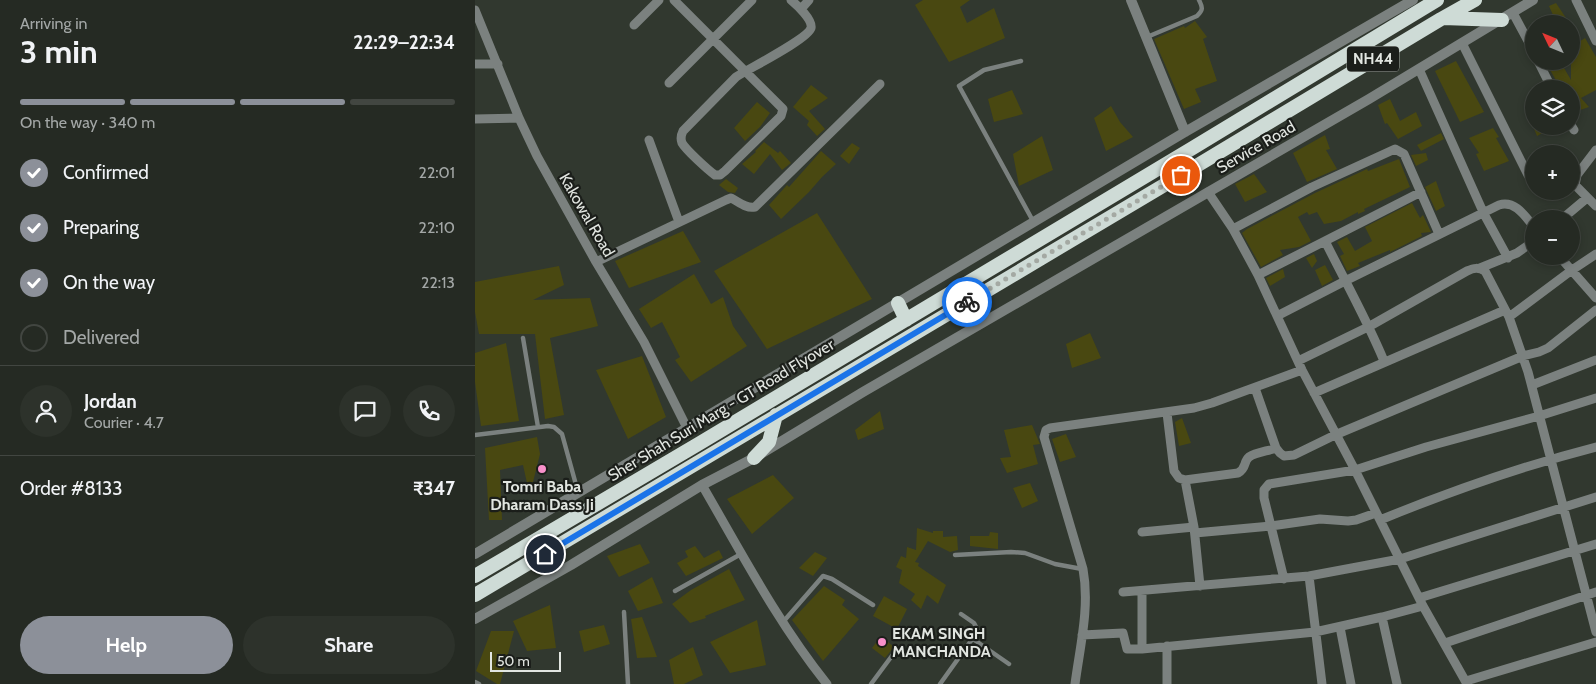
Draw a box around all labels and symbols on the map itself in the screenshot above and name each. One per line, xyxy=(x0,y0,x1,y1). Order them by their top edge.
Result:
north arrow xyxy=(1525,15,1580,70)
road number: NH44 xyxy=(1347,46,1399,72)
street label: Service Road xyxy=(1213,117,1299,177)
pin xyxy=(1160,154,1202,196)
street label: Kakowal Road xyxy=(555,170,619,260)
courier xyxy=(942,277,992,327)
street label: Sher Shah Suri Marg - GT Road Flyover xyxy=(604,334,838,485)
marker: Tomri Baba Dharam Dass Ji xyxy=(536,463,548,475)
place label: Tomri Baba Dharam Dass Ji xyxy=(490,477,594,514)
pin xyxy=(524,533,566,575)
place label: EKAM SINGH MANCHANDA xyxy=(892,624,991,661)
marker: EKAM SINGH MANCHANDA xyxy=(876,636,888,648)
scale bar xyxy=(490,649,561,672)

